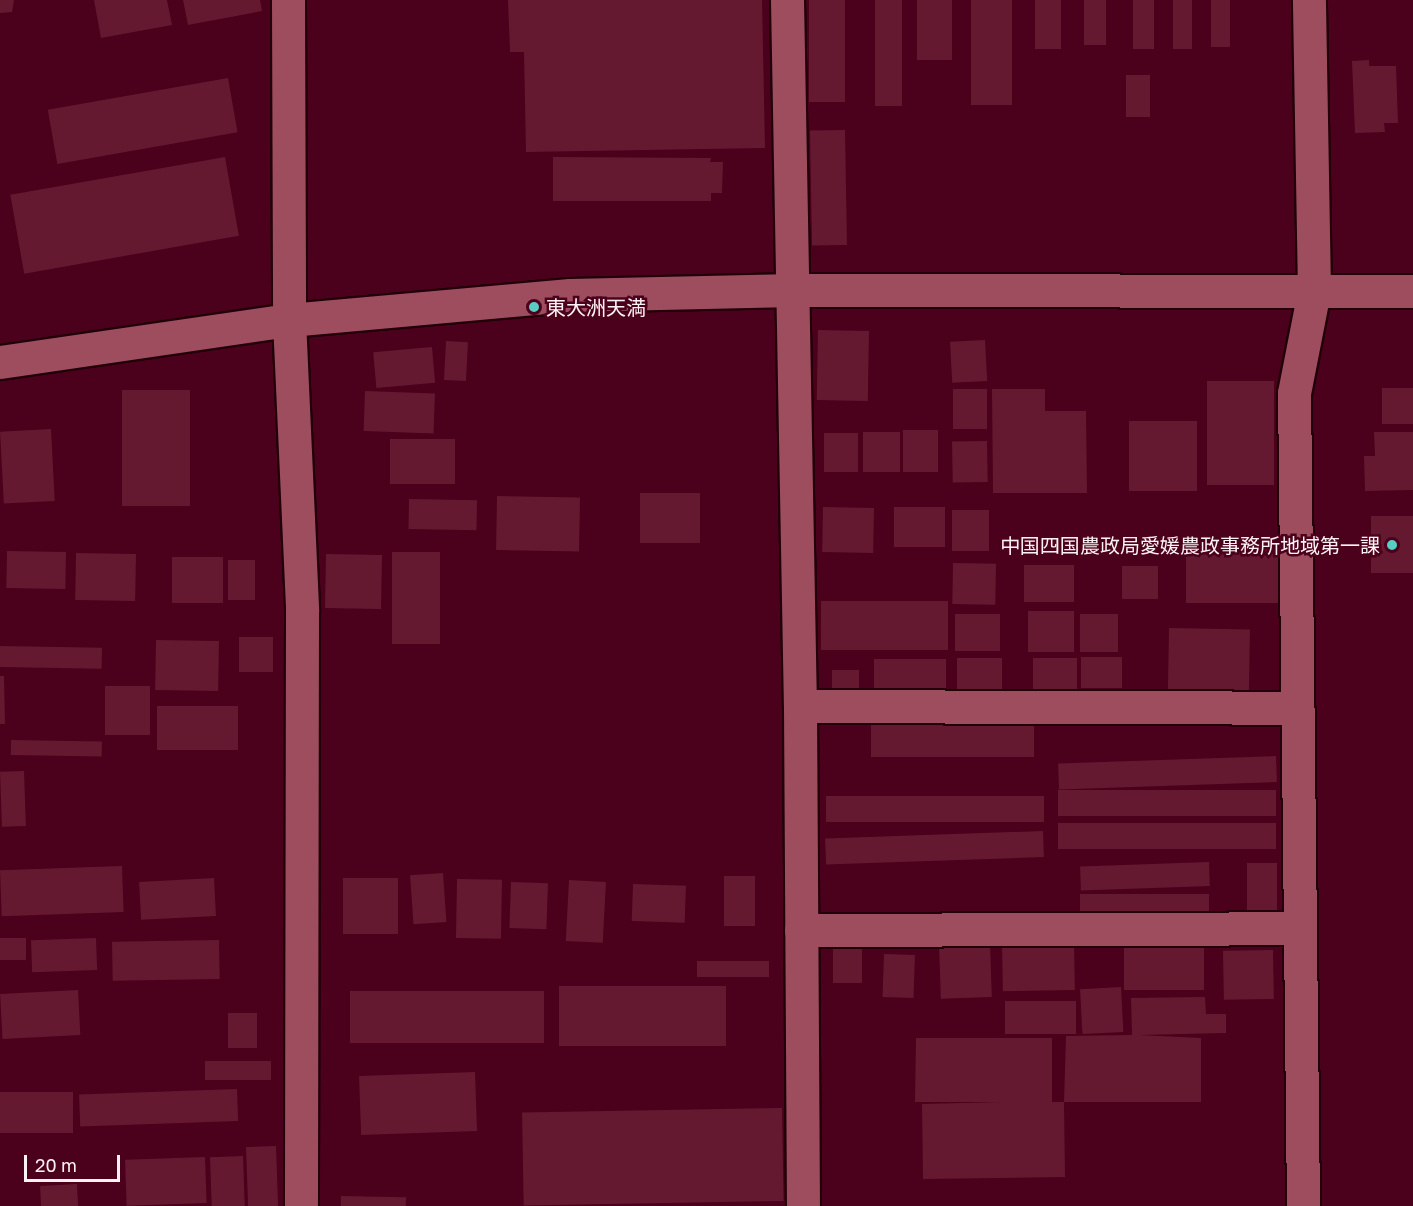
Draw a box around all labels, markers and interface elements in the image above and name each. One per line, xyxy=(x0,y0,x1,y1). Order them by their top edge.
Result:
place label: 東大洲天満 xyxy=(546,295,646,319)
marker: 東大洲天満 xyxy=(527,300,541,314)
place label: 中国四国農政局愛媛農政事務所地域第一課 xyxy=(1000,533,1380,557)
marker: 中国四国農政局愛媛農政事務所地域第一課 xyxy=(1385,538,1399,552)
scale bar xyxy=(27,1143,123,1181)
text: 20 m xyxy=(35,1154,77,1176)

